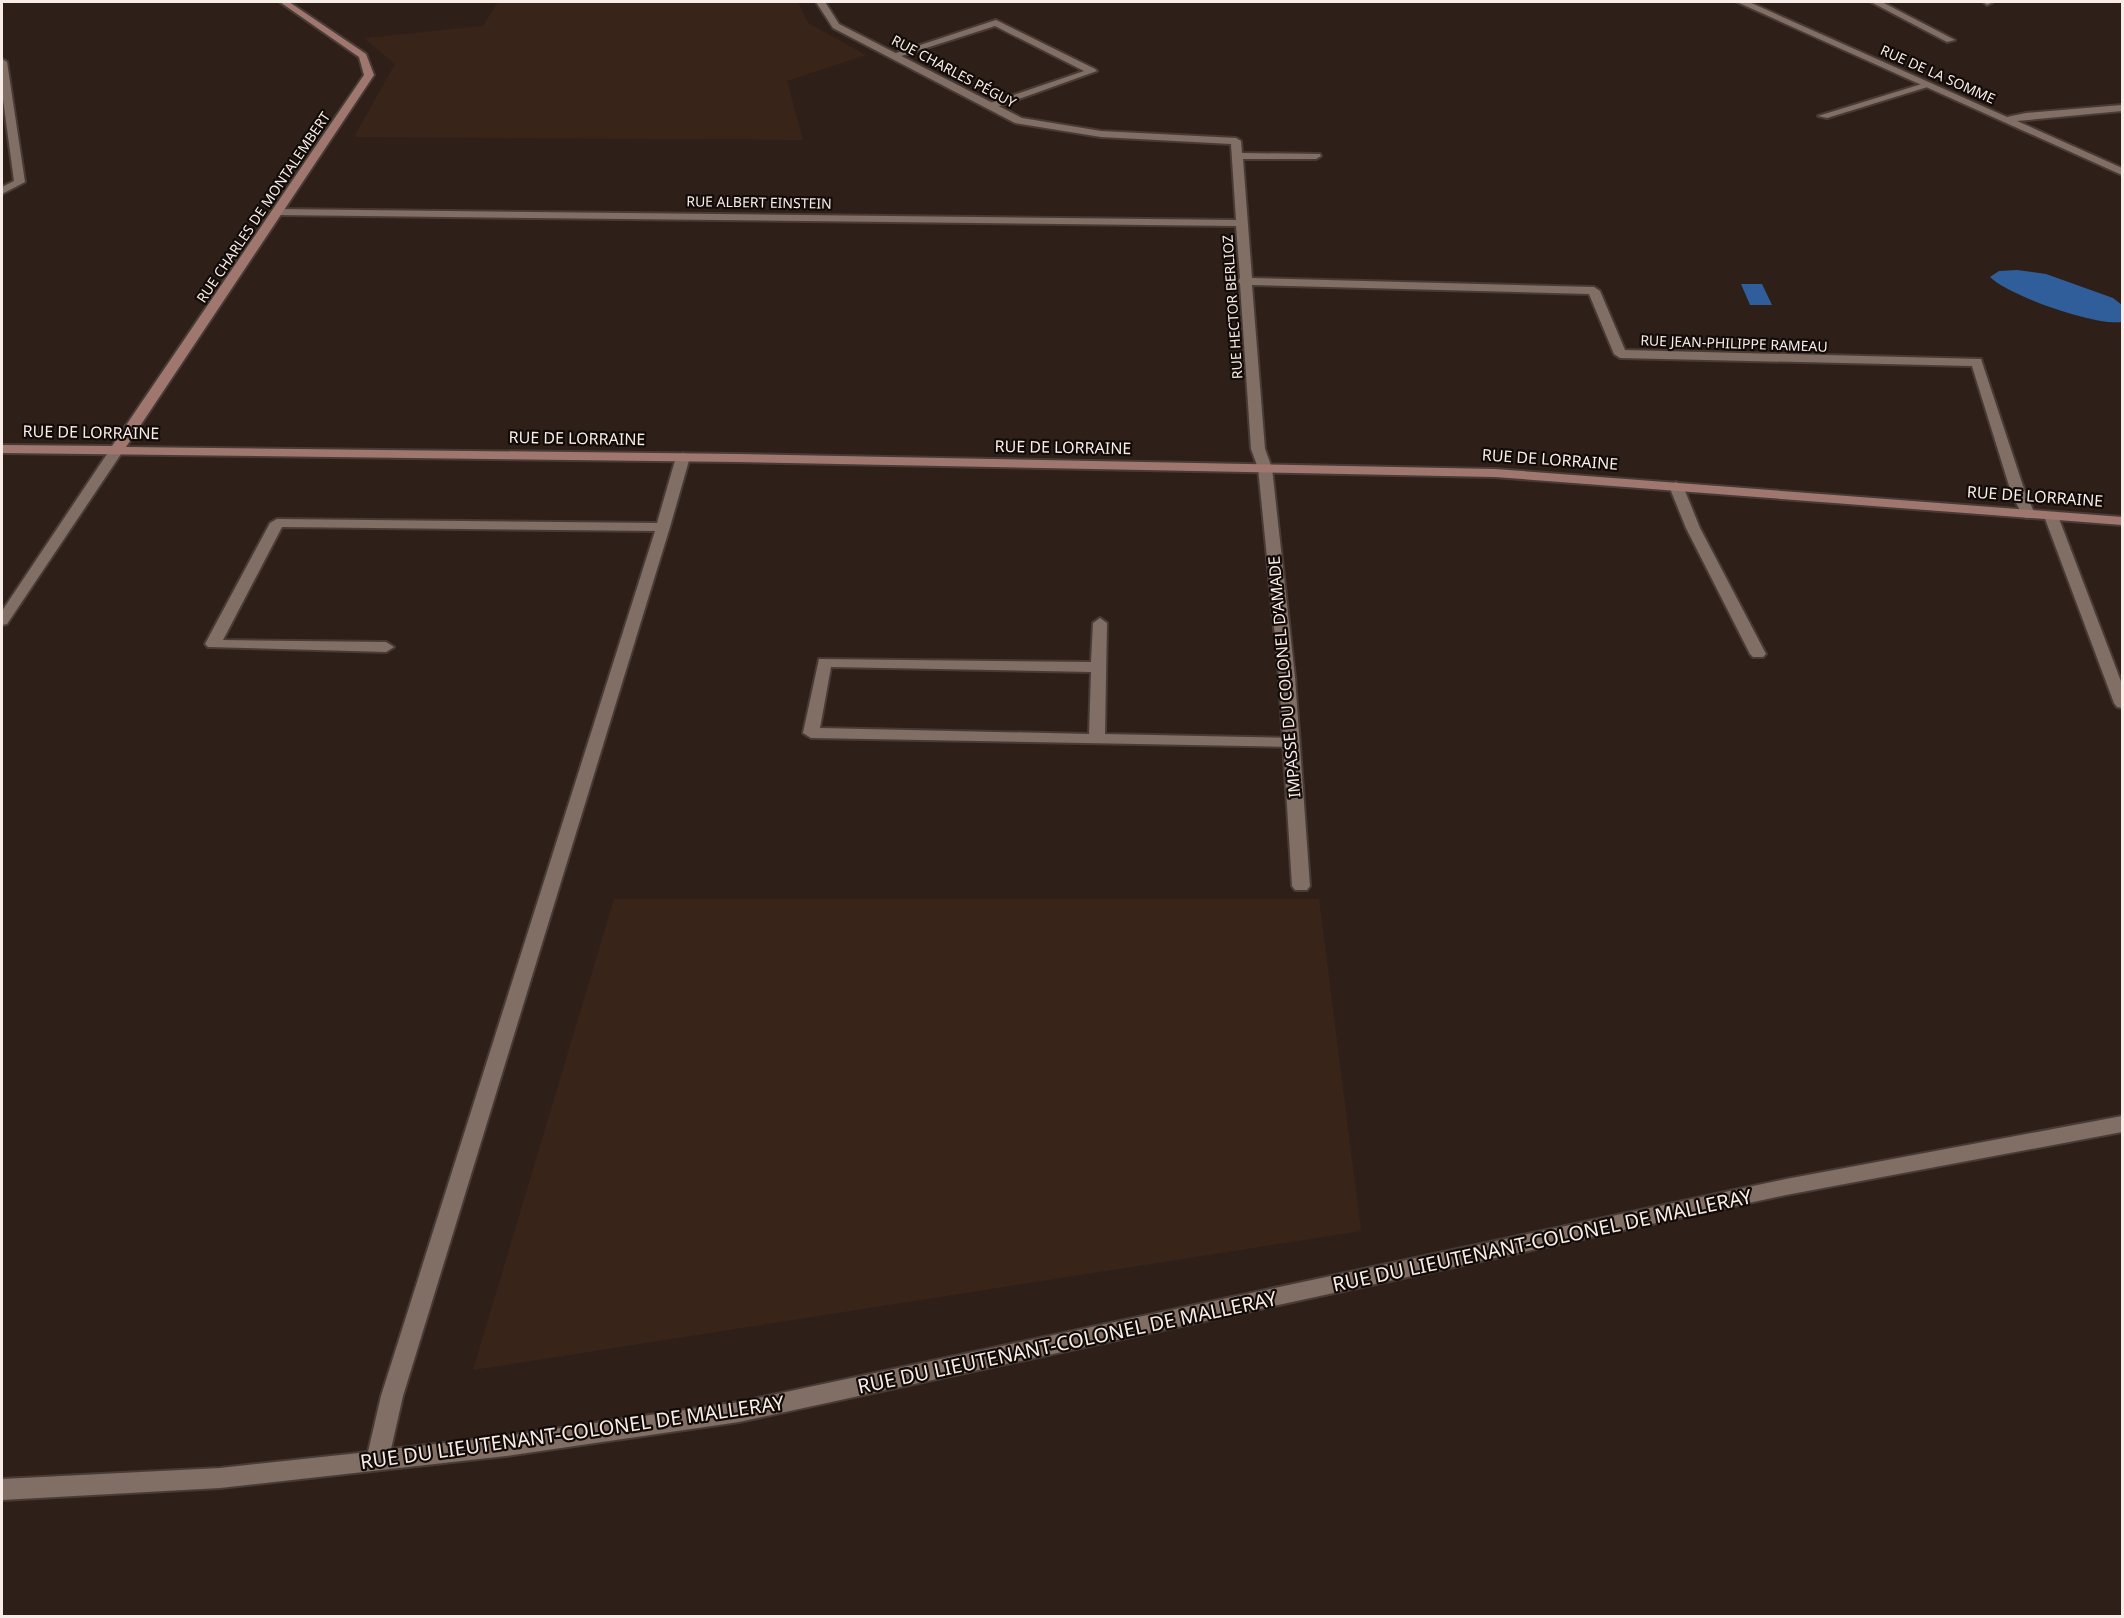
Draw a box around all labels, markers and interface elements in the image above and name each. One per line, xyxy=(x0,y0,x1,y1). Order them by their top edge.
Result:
street label: RUE CHARLES PÉGUY xyxy=(888,30,1020,112)
street label: RUE DE LA SOMME xyxy=(1878,40,1998,108)
street label: RUE CHARLES DE MONTALEMBERT xyxy=(192,108,334,306)
street label: RUE ALBERT EINSTEIN xyxy=(686,191,832,213)
street label: RUE HECTOR BERLIOZ xyxy=(1217,234,1247,380)
street label: RUE JEAN-PHILIPPE RAMEAU xyxy=(1640,330,1828,356)
street label: RUE DE LORRAINE xyxy=(23,420,159,444)
street label: RUE DE LORRAINE xyxy=(509,426,645,450)
street label: RUE DE LORRAINE xyxy=(995,435,1131,459)
street label: RUE DE LORRAINE xyxy=(1481,443,1619,475)
street label: RUE DE LORRAINE xyxy=(1966,480,2104,512)
street label: IMPASSE DU COLONEL D’AMADE xyxy=(1262,555,1306,799)
street label: RUE DU LIEUTENANT-COLONEL DE MALLERAY xyxy=(1330,1182,1755,1298)
street label: RUE DU LIEUTENANT-COLONEL DE MALLERAY xyxy=(855,1284,1280,1400)
street label: RUE DU LIEUTENANT-COLONEL DE MALLERAY xyxy=(358,1389,786,1475)

